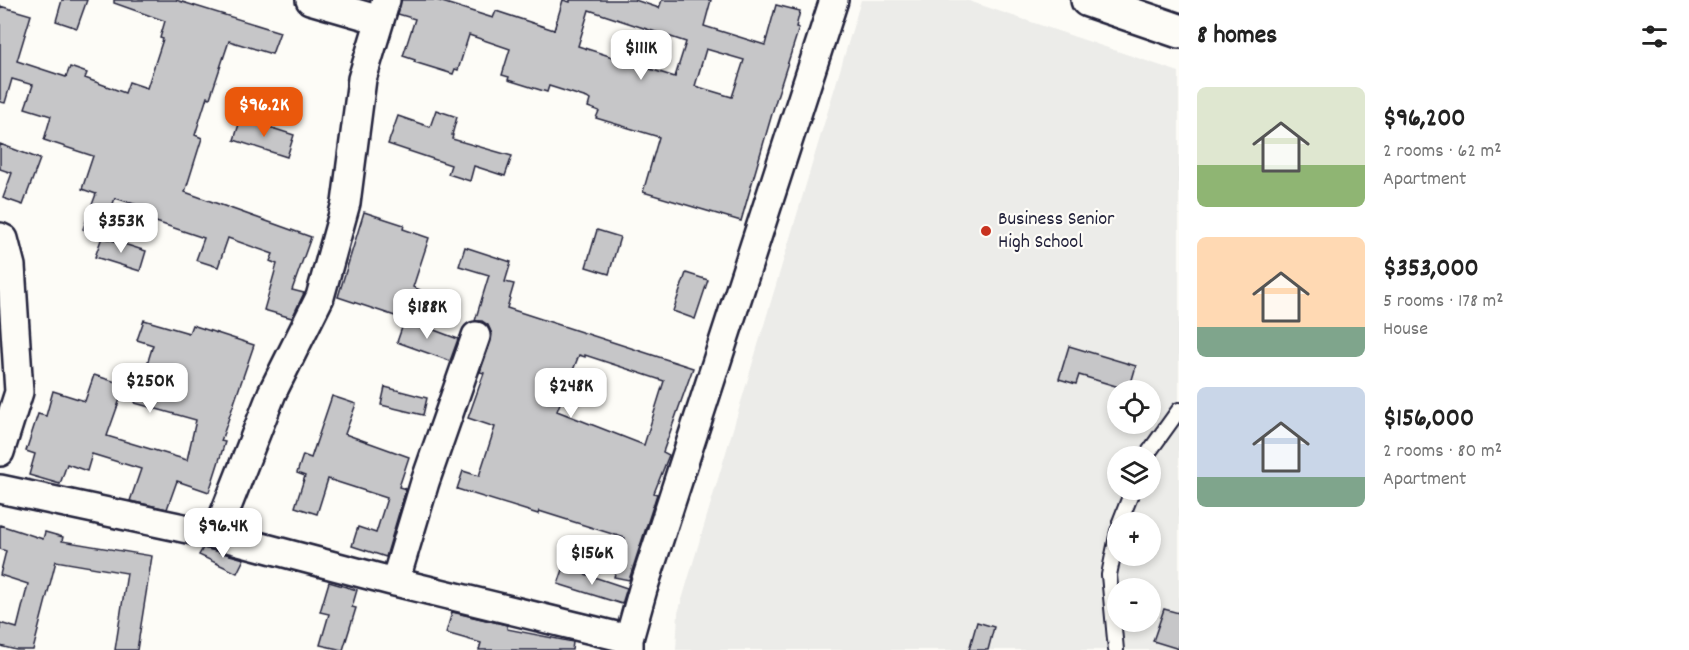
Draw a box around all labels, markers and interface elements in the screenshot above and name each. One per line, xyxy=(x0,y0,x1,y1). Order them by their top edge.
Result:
text: 8 homes xyxy=(1197,18,1277,55)
icon: filters xyxy=(1638,20,1671,53)
pin: $111K xyxy=(599,30,683,81)
text: $111K xyxy=(625,35,657,63)
pin: $96.2K xyxy=(215,87,313,138)
text: $96.2K xyxy=(239,92,289,120)
text: $96,200 xyxy=(1383,101,1465,138)
icon: home xyxy=(1245,111,1317,183)
text: 2 rooms · 62 m² xyxy=(1383,138,1502,166)
text: Apartment xyxy=(1383,166,1466,194)
pin: $353K xyxy=(79,203,163,254)
place label: Business Senior High School xyxy=(998,206,1115,257)
text: $353K xyxy=(98,208,144,236)
marker: Business Senior High School xyxy=(979,224,993,238)
text: $353,000 xyxy=(1383,251,1479,288)
icon: home xyxy=(1245,261,1317,333)
text: 5 rooms · 178 m² xyxy=(1383,288,1504,316)
pin: $188K xyxy=(385,289,469,340)
text: $188K xyxy=(407,294,447,322)
text: House xyxy=(1383,316,1428,344)
pin: $250K xyxy=(108,363,192,414)
text: $250K xyxy=(126,368,174,396)
pin: $248K xyxy=(529,368,613,419)
text: $248K xyxy=(549,373,593,401)
map controls xyxy=(1107,380,1161,632)
button: locate xyxy=(1107,380,1161,434)
text: $156,000 xyxy=(1383,401,1474,438)
icon: home xyxy=(1245,411,1317,483)
text: 2 rooms · 80 m² xyxy=(1383,438,1502,466)
button: layers xyxy=(1107,446,1161,500)
text: Apartment xyxy=(1383,466,1466,494)
pin: $96.4K xyxy=(174,508,272,559)
button: + xyxy=(1107,512,1161,566)
text: $96.4K xyxy=(198,513,248,541)
pin: $156K xyxy=(550,535,634,586)
text: $156K xyxy=(571,540,613,568)
button: − xyxy=(1107,578,1161,632)

